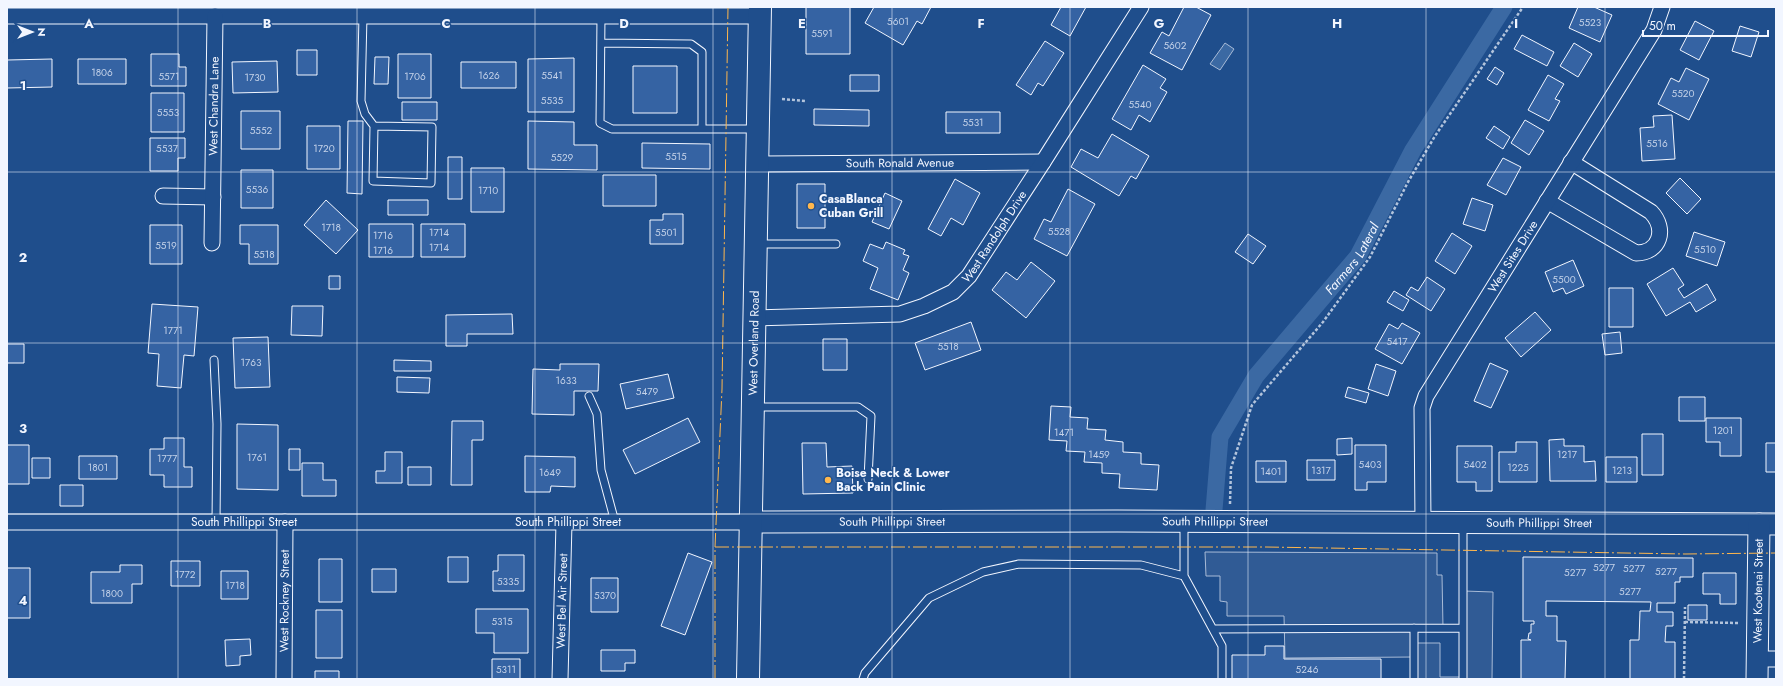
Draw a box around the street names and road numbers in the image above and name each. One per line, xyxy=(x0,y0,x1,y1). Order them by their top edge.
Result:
street label: West Chandra Lane xyxy=(204,56,223,156)
street label: South Ronald Avenue xyxy=(846,154,954,172)
street label: West Randolph Drive xyxy=(958,187,1031,287)
street label: West Sites Drive xyxy=(1483,217,1542,296)
street label: West Overland Road xyxy=(744,291,764,396)
street label: South Phillippi Street xyxy=(839,512,945,531)
street label: South Phillippi Street xyxy=(1162,512,1268,531)
street label: South Phillippi Street xyxy=(191,513,297,531)
street label: South Phillippi Street xyxy=(515,513,621,531)
street label: South Phillippi Street xyxy=(1486,514,1592,532)
street label: West Kootenai Street xyxy=(1748,538,1768,643)
street label: West Rockney Street xyxy=(275,550,294,652)
street label: West Bel Air Street xyxy=(552,553,572,649)

